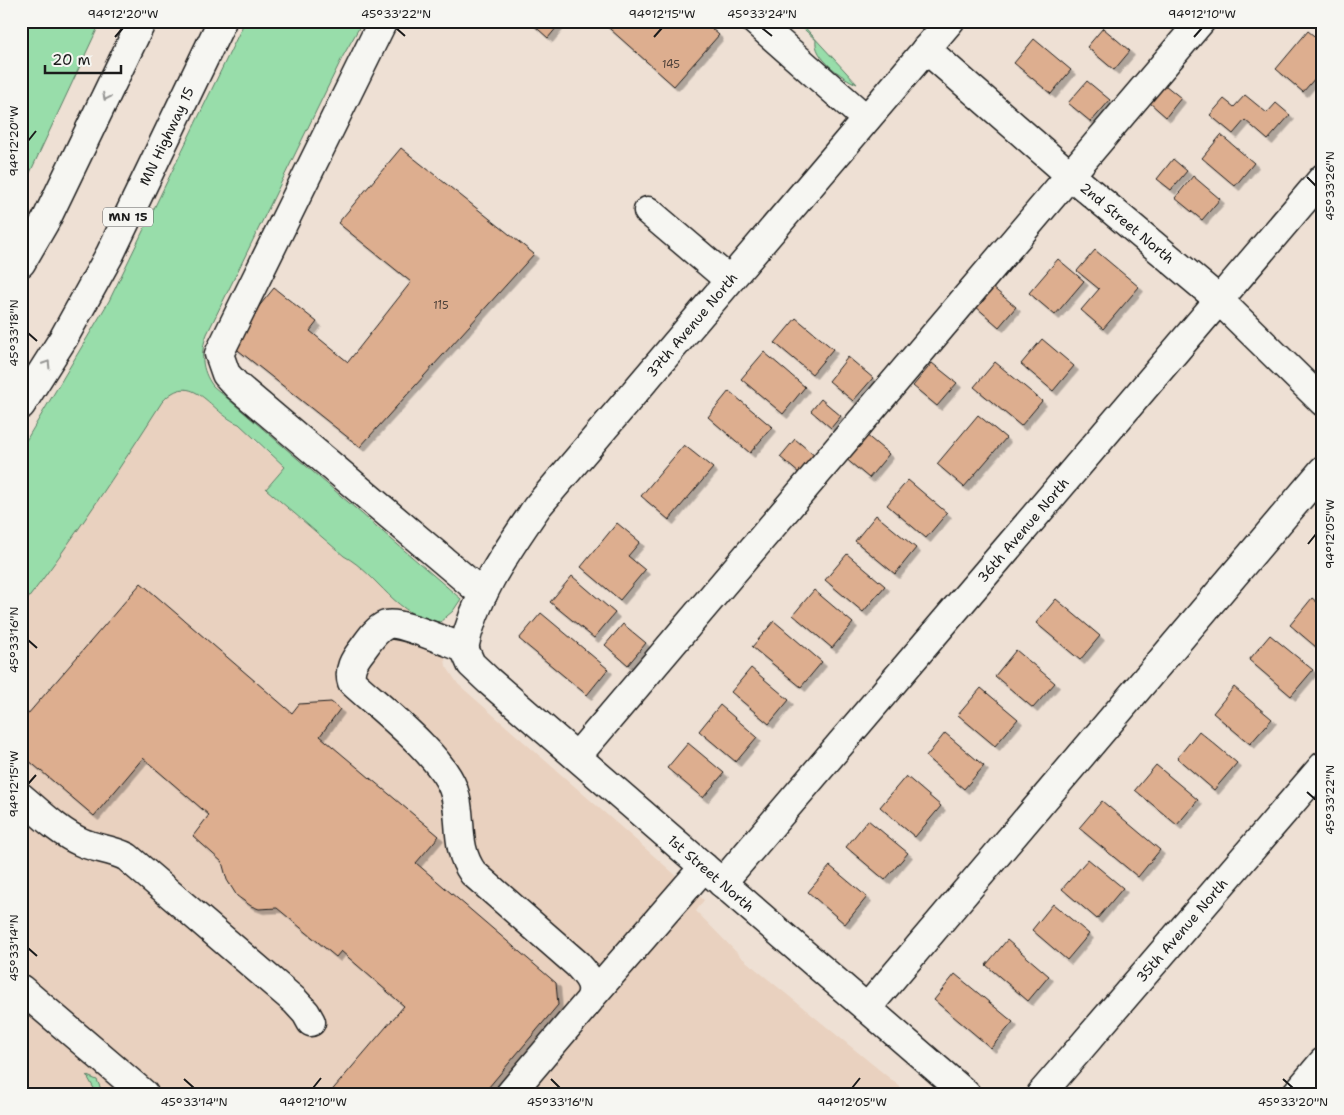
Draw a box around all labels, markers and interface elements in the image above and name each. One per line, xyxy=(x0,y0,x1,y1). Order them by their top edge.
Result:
text: 94°12'20"W xyxy=(88,6,158,22)
text: 45°33'22"N xyxy=(361,6,431,22)
text: 94°12'15"W xyxy=(629,6,695,22)
text: 45°33'24"N xyxy=(727,6,797,22)
text: 94°12'10"W xyxy=(1168,6,1236,22)
scale bar xyxy=(45,42,121,74)
text: 20 m xyxy=(52,50,91,70)
house number: 145 xyxy=(662,57,680,72)
street label: MN Highway 15 xyxy=(135,84,198,188)
one-way arrow xyxy=(102,91,112,100)
text: 94°12'20"W xyxy=(6,106,22,176)
text: 45°33'26"N xyxy=(1322,151,1338,221)
street label: 2nd Street North xyxy=(1077,178,1178,267)
road number: MN 15 xyxy=(103,208,153,226)
street label: 37th Avenue North xyxy=(642,269,741,381)
house number: 115 xyxy=(433,298,449,313)
text: 45°33'18"N xyxy=(6,299,22,367)
one-way arrow xyxy=(41,360,50,369)
street label: 36th Avenue North xyxy=(973,474,1073,586)
text: 94°12'05"W xyxy=(1322,499,1338,569)
text: 45°33'16"N xyxy=(6,607,22,673)
text: 94°12'15"W xyxy=(6,751,22,817)
text: 45°33'22"N xyxy=(1322,765,1338,835)
street label: 1st Street North xyxy=(664,831,758,916)
street label: 35th Avenue North xyxy=(1132,875,1231,986)
text: 45°33'14"N xyxy=(6,914,22,982)
text: 45°33'14"N xyxy=(160,1094,228,1110)
text: 94°12'10"W xyxy=(279,1094,347,1110)
text: 45°33'16"N xyxy=(527,1094,593,1110)
text: 94°12'05"W xyxy=(817,1094,887,1110)
text: 45°33'20"N xyxy=(1258,1094,1328,1110)

